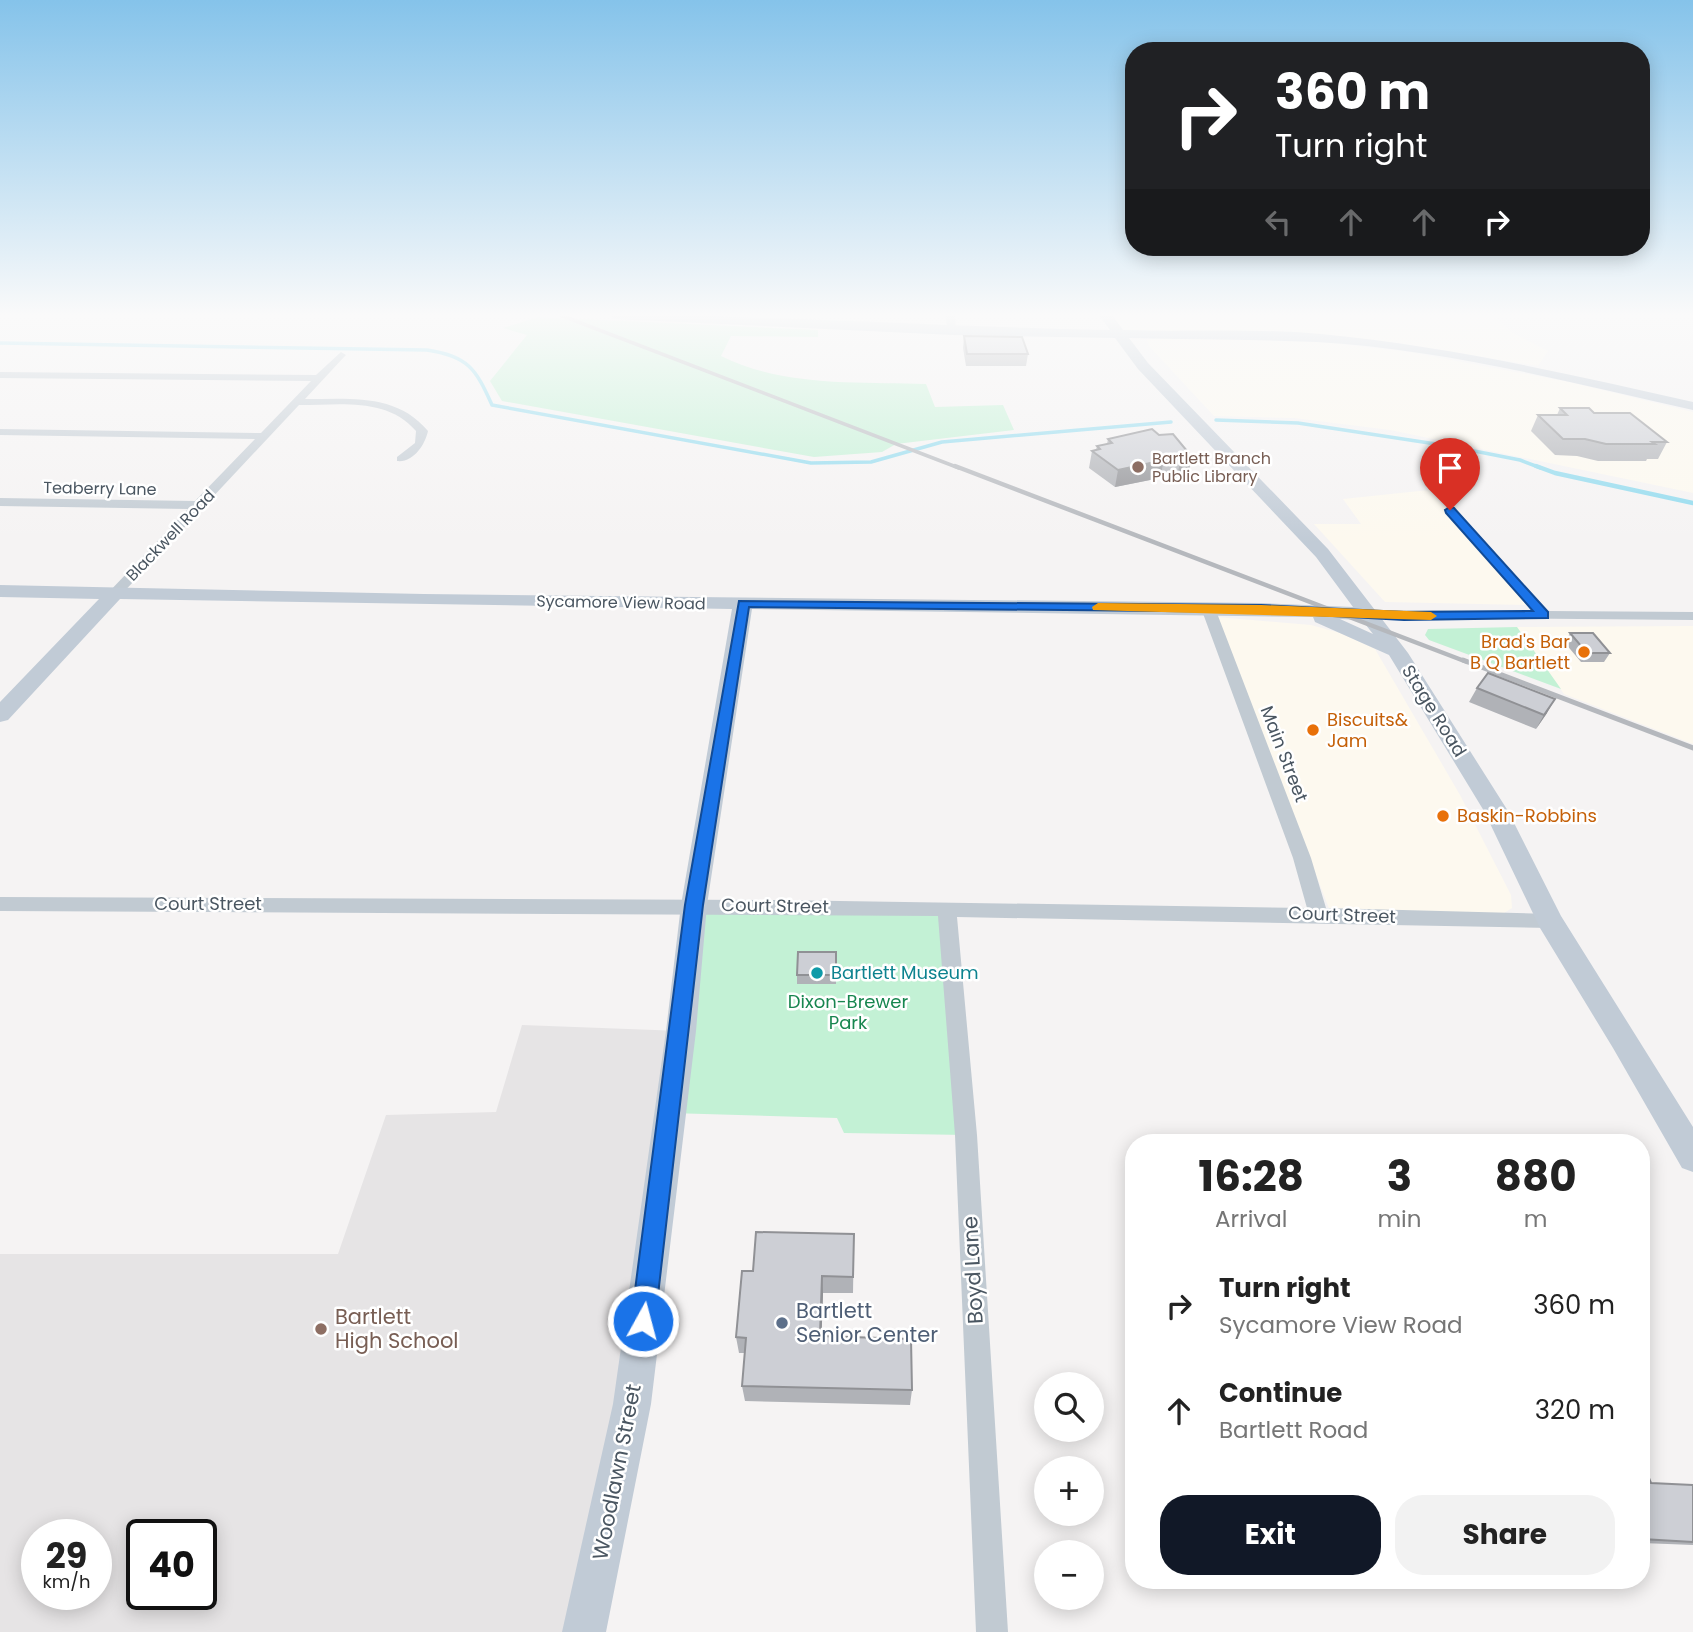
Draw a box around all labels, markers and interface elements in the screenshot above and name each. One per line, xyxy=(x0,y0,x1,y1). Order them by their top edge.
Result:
text: 360 m xyxy=(1275,58,1430,126)
icon: right xyxy=(1160,70,1251,161)
text: Turn right xyxy=(1275,123,1427,168)
icon: left xyxy=(1259,203,1297,241)
icon: ahead xyxy=(1332,203,1370,241)
icon: ahead xyxy=(1405,203,1443,241)
icon: right xyxy=(1478,203,1516,241)
pin xyxy=(1420,438,1480,510)
place label: Bartlett Branch Public Library xyxy=(1152,447,1271,488)
icon: arrive xyxy=(1431,449,1469,487)
marker: Bartlett Branch Public Library xyxy=(1130,459,1146,475)
street label: Teaberry Lane xyxy=(43,476,157,501)
street label: Blackwell Road xyxy=(121,484,220,586)
street label: Sycamore View Road xyxy=(536,590,706,615)
place label: Brad's Bar B Q Bartlett xyxy=(1470,629,1570,675)
marker: Brad's Bar B Q Bartlett xyxy=(1576,644,1592,660)
street label: Stage Road xyxy=(1396,660,1473,762)
street label: Main Street xyxy=(1255,702,1314,806)
place label: Biscuits& Jam xyxy=(1327,707,1409,753)
marker: Biscuits& Jam xyxy=(1305,722,1321,738)
place label: Baskin-Robbins xyxy=(1457,803,1597,828)
marker: Baskin-Robbins xyxy=(1435,808,1451,824)
street label: Court Street xyxy=(154,891,262,916)
street label: Court Street xyxy=(721,892,829,919)
street label: Court Street xyxy=(1288,900,1396,929)
place label: Bartlett Museum xyxy=(831,960,979,985)
marker: Bartlett Museum xyxy=(809,965,825,981)
park label: Dixon-Brewer Park xyxy=(788,989,908,1035)
text: 16:28 xyxy=(1198,1147,1304,1206)
text: 3 xyxy=(1387,1147,1412,1206)
text: 880 xyxy=(1495,1147,1577,1206)
text: Arrival xyxy=(1215,1203,1287,1235)
text: min xyxy=(1377,1203,1421,1235)
text: m xyxy=(1524,1203,1548,1235)
street label: Boyd Lane xyxy=(955,1216,990,1325)
text: Turn right xyxy=(1219,1270,1351,1306)
position arrow xyxy=(606,1284,680,1358)
icon: right xyxy=(1160,1287,1198,1325)
text: 360 m xyxy=(1533,1287,1615,1323)
place label: Bartlett Senior Center xyxy=(796,1296,938,1349)
place label: Bartlett High School xyxy=(335,1302,459,1355)
text: Sycamore View Road xyxy=(1219,1309,1463,1341)
marker: Bartlett Senior Center xyxy=(774,1315,790,1331)
marker: Bartlett High School xyxy=(313,1321,329,1337)
map controls xyxy=(1034,1372,1104,1610)
button: search xyxy=(1034,1372,1104,1442)
text: Continue xyxy=(1219,1375,1342,1411)
street label: Woodlawn Street xyxy=(585,1381,648,1562)
icon: ahead xyxy=(1160,1392,1198,1430)
text: 320 m xyxy=(1535,1392,1615,1428)
text: Bartlett Road xyxy=(1219,1414,1368,1446)
button: + xyxy=(1034,1456,1104,1526)
button: Exit xyxy=(1160,1495,1381,1575)
button: Share xyxy=(1395,1495,1615,1575)
speed limit sign: 40 xyxy=(126,1519,217,1610)
text: 29 xyxy=(46,1531,87,1580)
button: − xyxy=(1034,1540,1104,1610)
text: km/h xyxy=(43,1569,90,1594)

